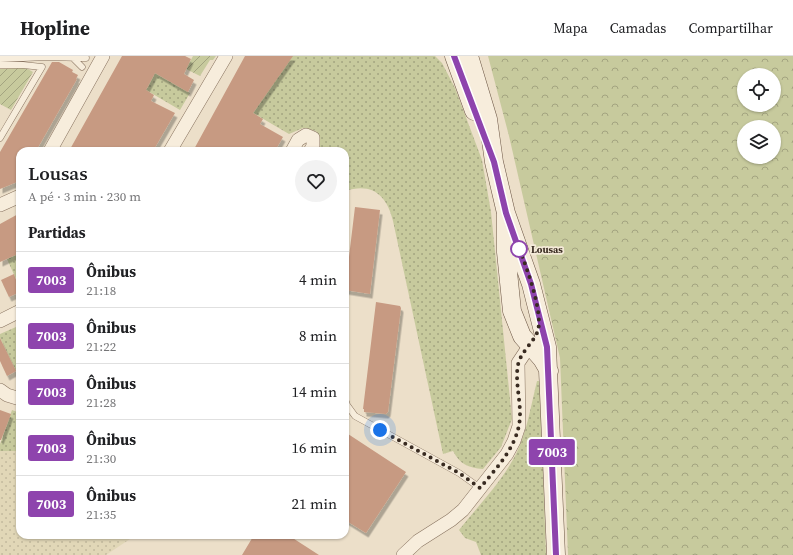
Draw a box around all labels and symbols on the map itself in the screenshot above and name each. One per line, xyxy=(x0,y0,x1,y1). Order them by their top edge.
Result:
marker: Lousas xyxy=(510,240,528,258)
place label: Lousas xyxy=(531,243,563,256)
your location xyxy=(370,420,390,440)
line badge: 7003 xyxy=(524,439,580,465)

